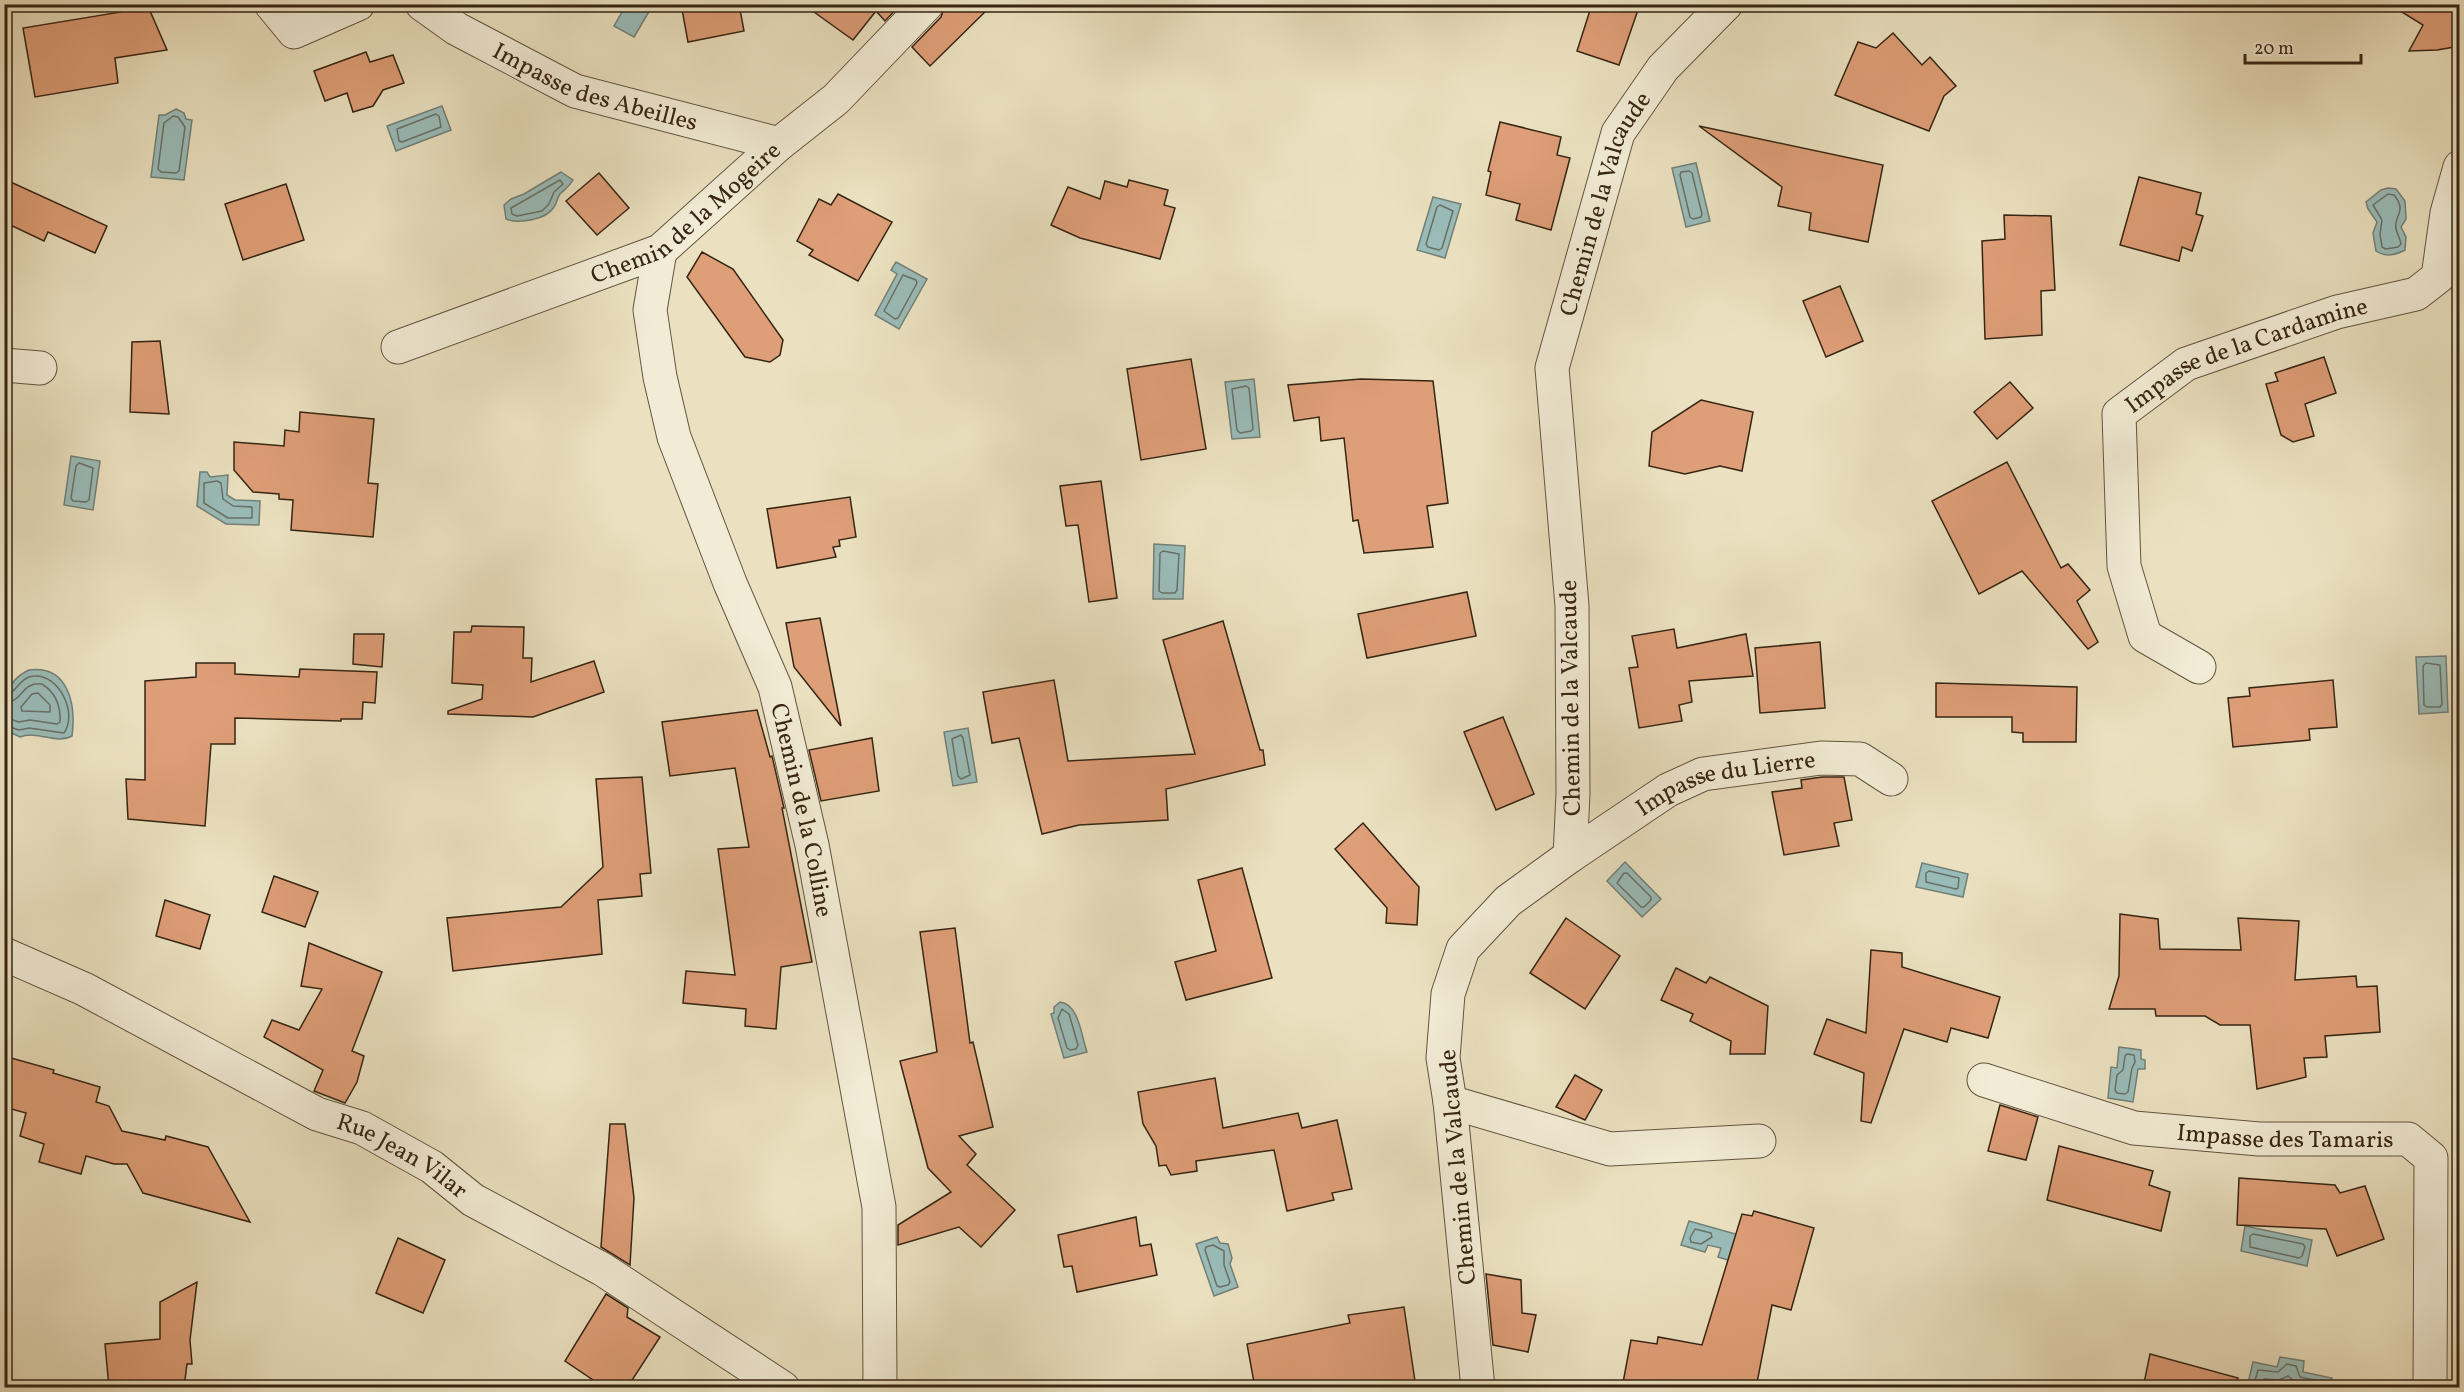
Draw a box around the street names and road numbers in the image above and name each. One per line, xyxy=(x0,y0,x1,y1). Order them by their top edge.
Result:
street label: Impasse des Abeilles xyxy=(486,35,701,141)
street label: Chemin de la Valcaude xyxy=(1552,86,1661,320)
street label: Chemin de la Mogeire xyxy=(586,135,789,294)
street label: Impasse de la Cardamine xyxy=(2119,291,2371,423)
street label: Chemin de la Valcaude xyxy=(1553,579,1591,816)
street label: Chemin de la Colline xyxy=(760,700,840,920)
street label: Impasse du Lierre xyxy=(1630,744,1818,826)
street label: Chemin de la Valcaude xyxy=(1432,1048,1486,1286)
street label: Rue Jean Vilar xyxy=(332,1106,474,1208)
street label: Impasse des Tamaris xyxy=(2175,1117,2393,1158)

